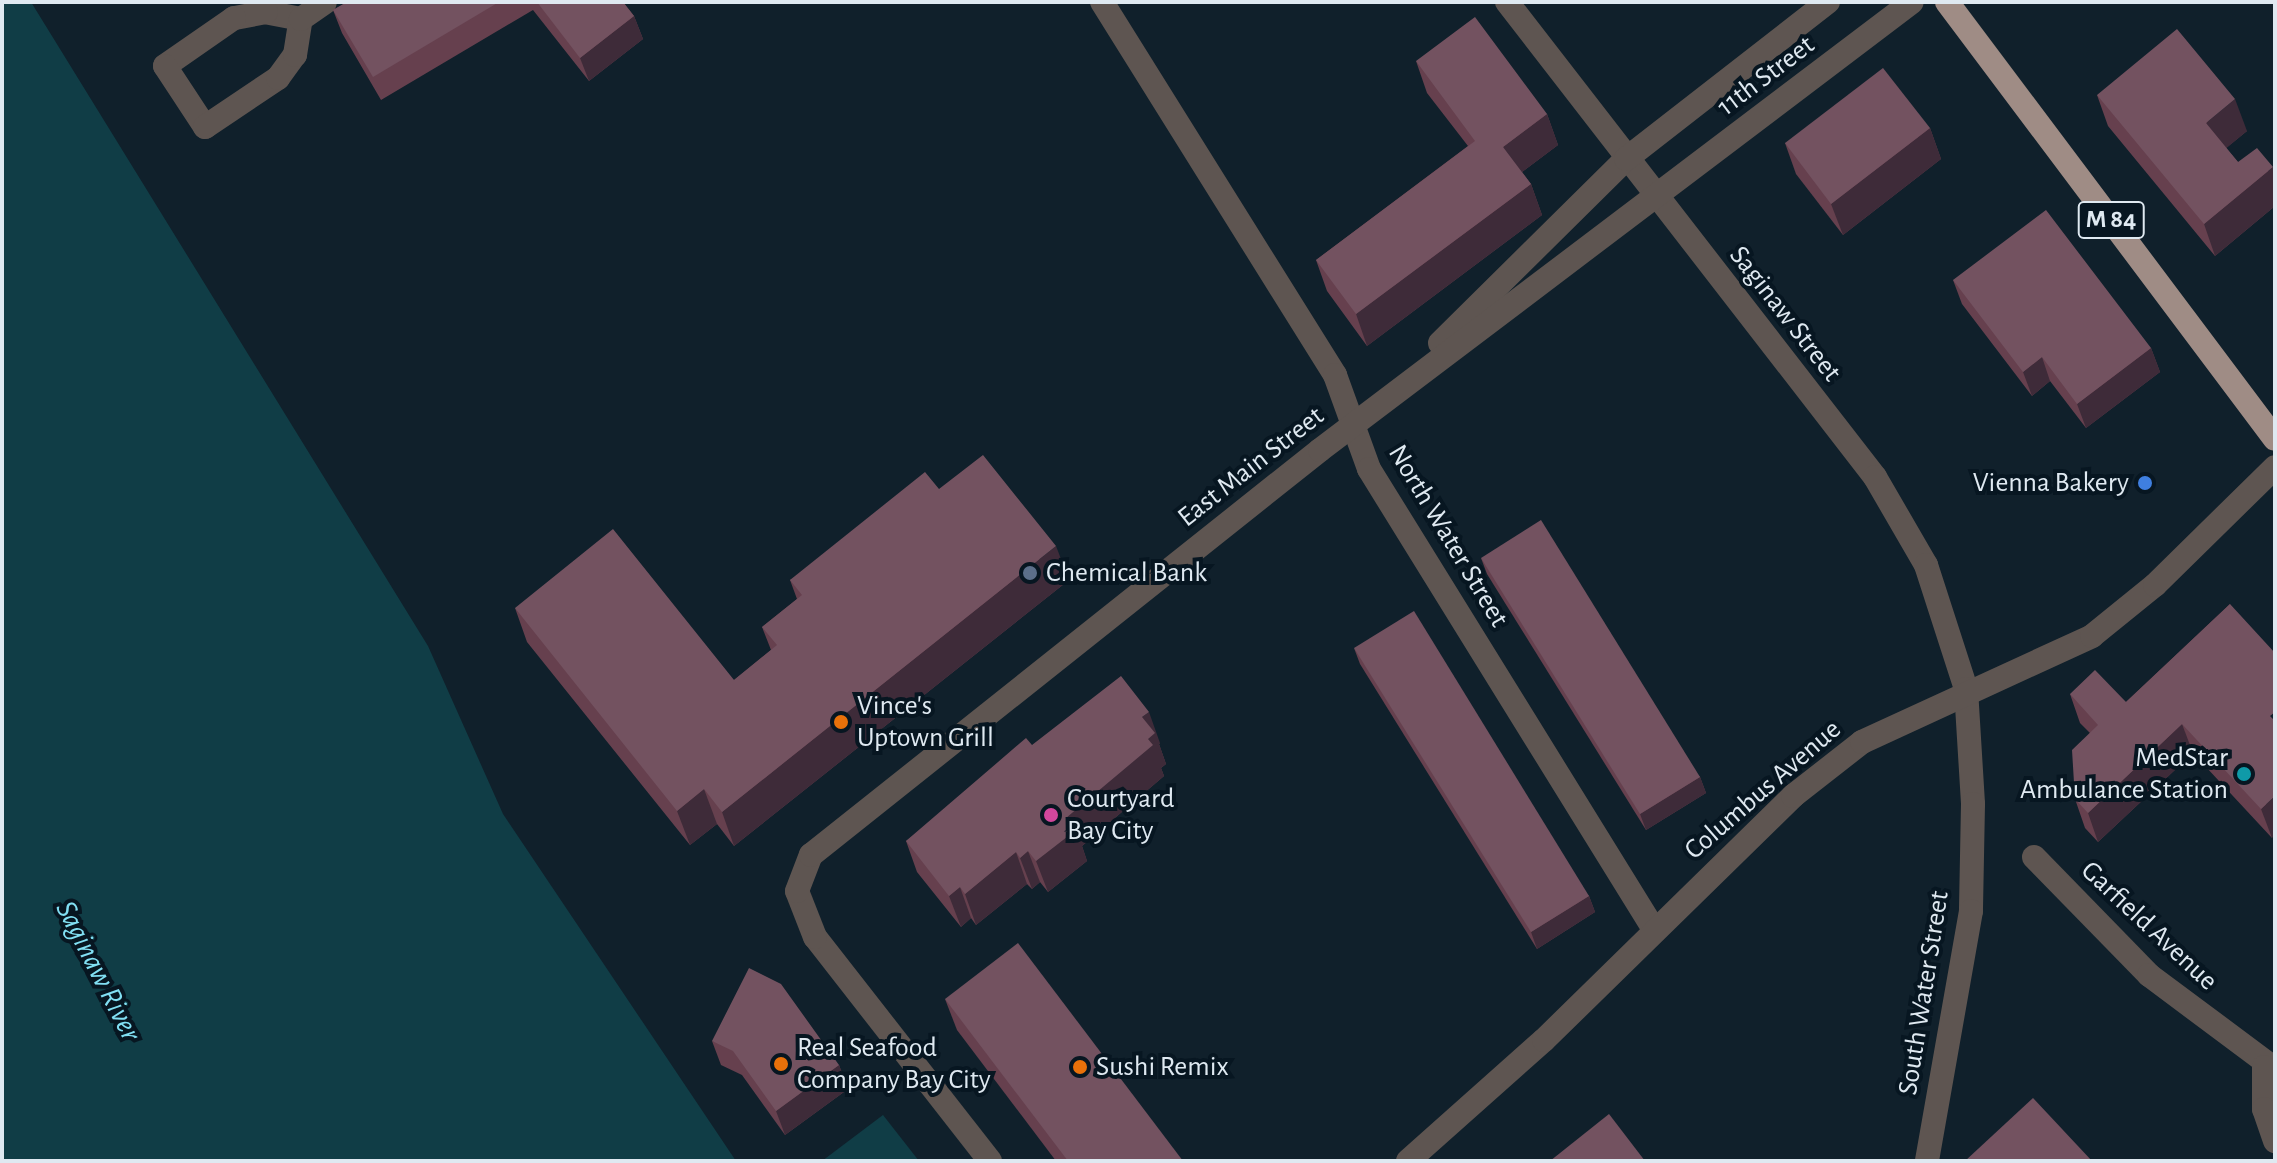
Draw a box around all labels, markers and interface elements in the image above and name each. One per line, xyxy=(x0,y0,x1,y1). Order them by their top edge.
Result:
street label: 11th Street xyxy=(1711,28,1821,124)
road number: M 84 xyxy=(2077,198,2145,242)
street label: Saginaw Street xyxy=(1722,240,1848,388)
street label: East Main Street xyxy=(1171,399,1331,535)
street label: North Water Street xyxy=(1380,439,1516,633)
place label: Vienna Bakery xyxy=(1973,466,2129,500)
marker: Vienna Bakery xyxy=(2136,474,2154,492)
place label: Chemical Bank xyxy=(1046,556,1207,590)
marker: Chemical Bank xyxy=(1021,564,1039,582)
place label: Vince's Uptown Grill xyxy=(857,689,994,755)
marker: Vince's Uptown Grill xyxy=(832,713,850,731)
street label: Columbus Avenue xyxy=(1678,713,1848,867)
place label: MedStar Ambulance Station xyxy=(2020,741,2228,807)
marker: MedStar Ambulance Station xyxy=(2235,765,2253,783)
place label: Courtyard Bay City xyxy=(1067,782,1174,848)
marker: Courtyard Bay City xyxy=(1042,806,1060,824)
street label: Garfield Avenue xyxy=(2074,854,2224,998)
street label: South Water Street xyxy=(1891,889,1957,1097)
water label: Saginaw River xyxy=(47,895,149,1047)
place label: Real Seafood Company Bay City xyxy=(797,1031,991,1097)
place label: Sushi Remix xyxy=(1096,1050,1229,1084)
marker: Real Seafood Company Bay City xyxy=(772,1055,790,1073)
marker: Sushi Remix xyxy=(1071,1058,1089,1076)

